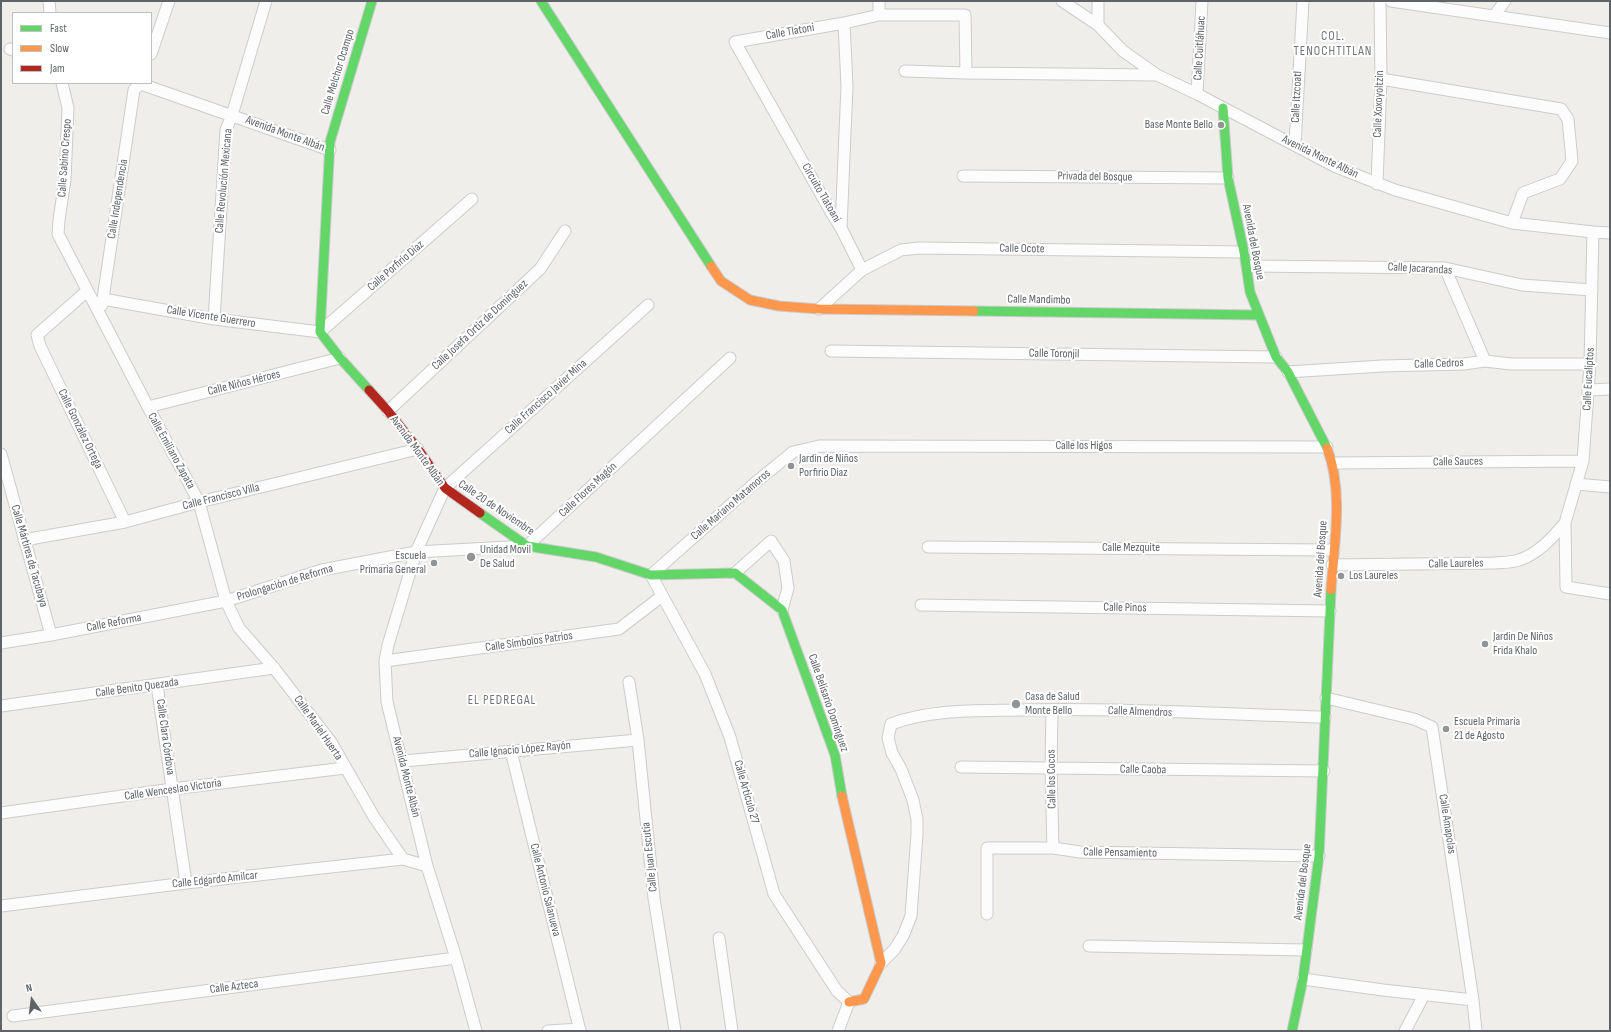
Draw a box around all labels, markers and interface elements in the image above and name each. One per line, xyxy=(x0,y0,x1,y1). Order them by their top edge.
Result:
legend xyxy=(12,12,152,84)
street label: Calle Cuitláhuac xyxy=(1191,15,1209,81)
text: Fast xyxy=(50,21,67,36)
street label: Calle Tlatoni xyxy=(765,21,815,43)
street label: Calle Melchor Ocampo xyxy=(318,27,358,117)
district label: COL. TENOCHTITLAN xyxy=(1294,29,1372,60)
text: Slow xyxy=(50,41,69,56)
text: Jam xyxy=(50,61,65,76)
street label: Calle Xoxoyoltzin xyxy=(1371,70,1387,138)
street label: Calle Itzcoatl xyxy=(1288,71,1306,123)
street label: Avenida Monte Albán xyxy=(243,113,327,155)
street label: Calle Sabino Crespo xyxy=(55,118,75,198)
place label: Base Monte Bello xyxy=(1145,118,1213,132)
marker: Base Monte Bello xyxy=(1216,120,1226,130)
street label: Calle Revolución Mexicana xyxy=(212,128,236,234)
street label: Avenida Monte Albán xyxy=(1279,132,1361,182)
street label: Calle Independencia xyxy=(105,158,131,240)
street label: Circuito Tlatoani xyxy=(798,161,844,225)
street label: Privada del Bosque xyxy=(1057,169,1133,185)
street label: Avenida del Bosque xyxy=(1239,203,1267,281)
street label: Calle Porfirio Díaz xyxy=(365,238,427,294)
street label: Calle Ocote xyxy=(999,241,1045,257)
street label: Calle Jacarandas xyxy=(1387,260,1453,278)
street label: Calle Josefa Ortiz de Domínguez xyxy=(429,277,531,373)
street label: Calle Mandimbo xyxy=(1007,292,1071,308)
street label: Calle Vicente Guerrero xyxy=(166,303,256,331)
street label: Calle Toronjil xyxy=(1029,346,1079,362)
street label: Calle Eucaliptos xyxy=(1580,347,1598,411)
street label: Calle Francisco Javier Mina xyxy=(502,356,590,438)
street label: Calle Cedros xyxy=(1414,356,1464,372)
street label: Calle Niños Héroes xyxy=(206,367,282,399)
street label: Calle González Ortega xyxy=(54,387,106,471)
street label: Calle Emiliano Zapata xyxy=(144,410,198,492)
street label: Avenida Monte Albán xyxy=(387,413,447,489)
street label: Calle los Higos xyxy=(1055,439,1113,453)
place label: Jardín de Niños Porfirio Díaz xyxy=(799,452,858,480)
street label: Calle Sauces xyxy=(1433,454,1483,470)
street label: Calle Flores Magón xyxy=(556,459,620,521)
marker: Jardín de Niños Porfirio Díaz xyxy=(786,461,796,471)
street label: Calle Mariano Matamoros xyxy=(688,467,774,543)
street label: Calle 20 de Noviembre xyxy=(455,477,537,539)
street label: Calle Francisco Villa xyxy=(181,480,261,514)
street label: Calle Mártires de Tacubaya xyxy=(8,503,50,609)
street label: Avenida del Bosque xyxy=(1311,520,1331,598)
street label: Calle Mezquite xyxy=(1102,541,1160,555)
place label: Unidad Movil De Salud xyxy=(480,543,531,571)
place label: Escuela Primaria General xyxy=(360,549,426,577)
marker: Unidad Movil De Salud xyxy=(465,551,477,563)
street label: Calle Laureles xyxy=(1428,556,1484,572)
marker: Escuela Primaria General xyxy=(429,558,439,568)
street label: Prolongación de Reforma xyxy=(235,562,335,604)
place label: Los Laureles xyxy=(1349,569,1398,583)
marker: Los Laureles xyxy=(1336,571,1346,581)
street label: Calle Pinos xyxy=(1103,600,1147,616)
street label: Calle Reforma xyxy=(85,611,143,635)
street label: Calle Símbolos Patrios xyxy=(484,629,574,655)
place label: Jardin De Niños Frida Khalo xyxy=(1493,630,1553,658)
marker: Jardin De Niños Frida Khalo xyxy=(1480,639,1490,649)
street label: Calle Belisario Domínguez xyxy=(804,652,852,754)
street label: Calle Benito Quezada xyxy=(95,675,179,701)
place label: Casa de Salud Monte Bello xyxy=(1025,690,1080,718)
street label: Calle Mariel Huerta xyxy=(290,693,346,763)
district label: EL PEDREGAL xyxy=(468,693,536,709)
street label: Calle Clara Córdova xyxy=(153,698,177,776)
marker: Casa de Salud Monte Bello xyxy=(1010,698,1022,710)
street label: Calle Almendros xyxy=(1108,704,1172,720)
place label: Escuela Primaria 21 de Agosto xyxy=(1454,715,1520,743)
marker: Escuela Primaria 21 de Agosto xyxy=(1441,724,1451,734)
street label: Avenida Monte Albán xyxy=(389,735,423,819)
street label: Calle Ignacio López Rayón xyxy=(468,738,572,762)
street label: Calle los Cocos xyxy=(1044,749,1060,809)
street label: Calle Artículo 27 xyxy=(730,759,762,825)
street label: Calle Caoba xyxy=(1120,762,1166,778)
street label: Calle Wenceslao Victoria xyxy=(124,776,222,804)
street label: Calle Amapolas xyxy=(1435,793,1459,855)
street label: Calle Juan Escutia xyxy=(639,821,661,893)
street label: Calle Antonio Salanueva xyxy=(526,842,564,938)
street label: Avenida del Bosque xyxy=(1291,843,1315,921)
street label: Calle Pensamiento xyxy=(1083,845,1157,861)
street label: Calle Edgardo Amilcar xyxy=(172,868,258,892)
street label: Calle Azteca xyxy=(209,977,259,997)
north arrow xyxy=(12,980,52,1020)
text: N xyxy=(25,981,33,995)

